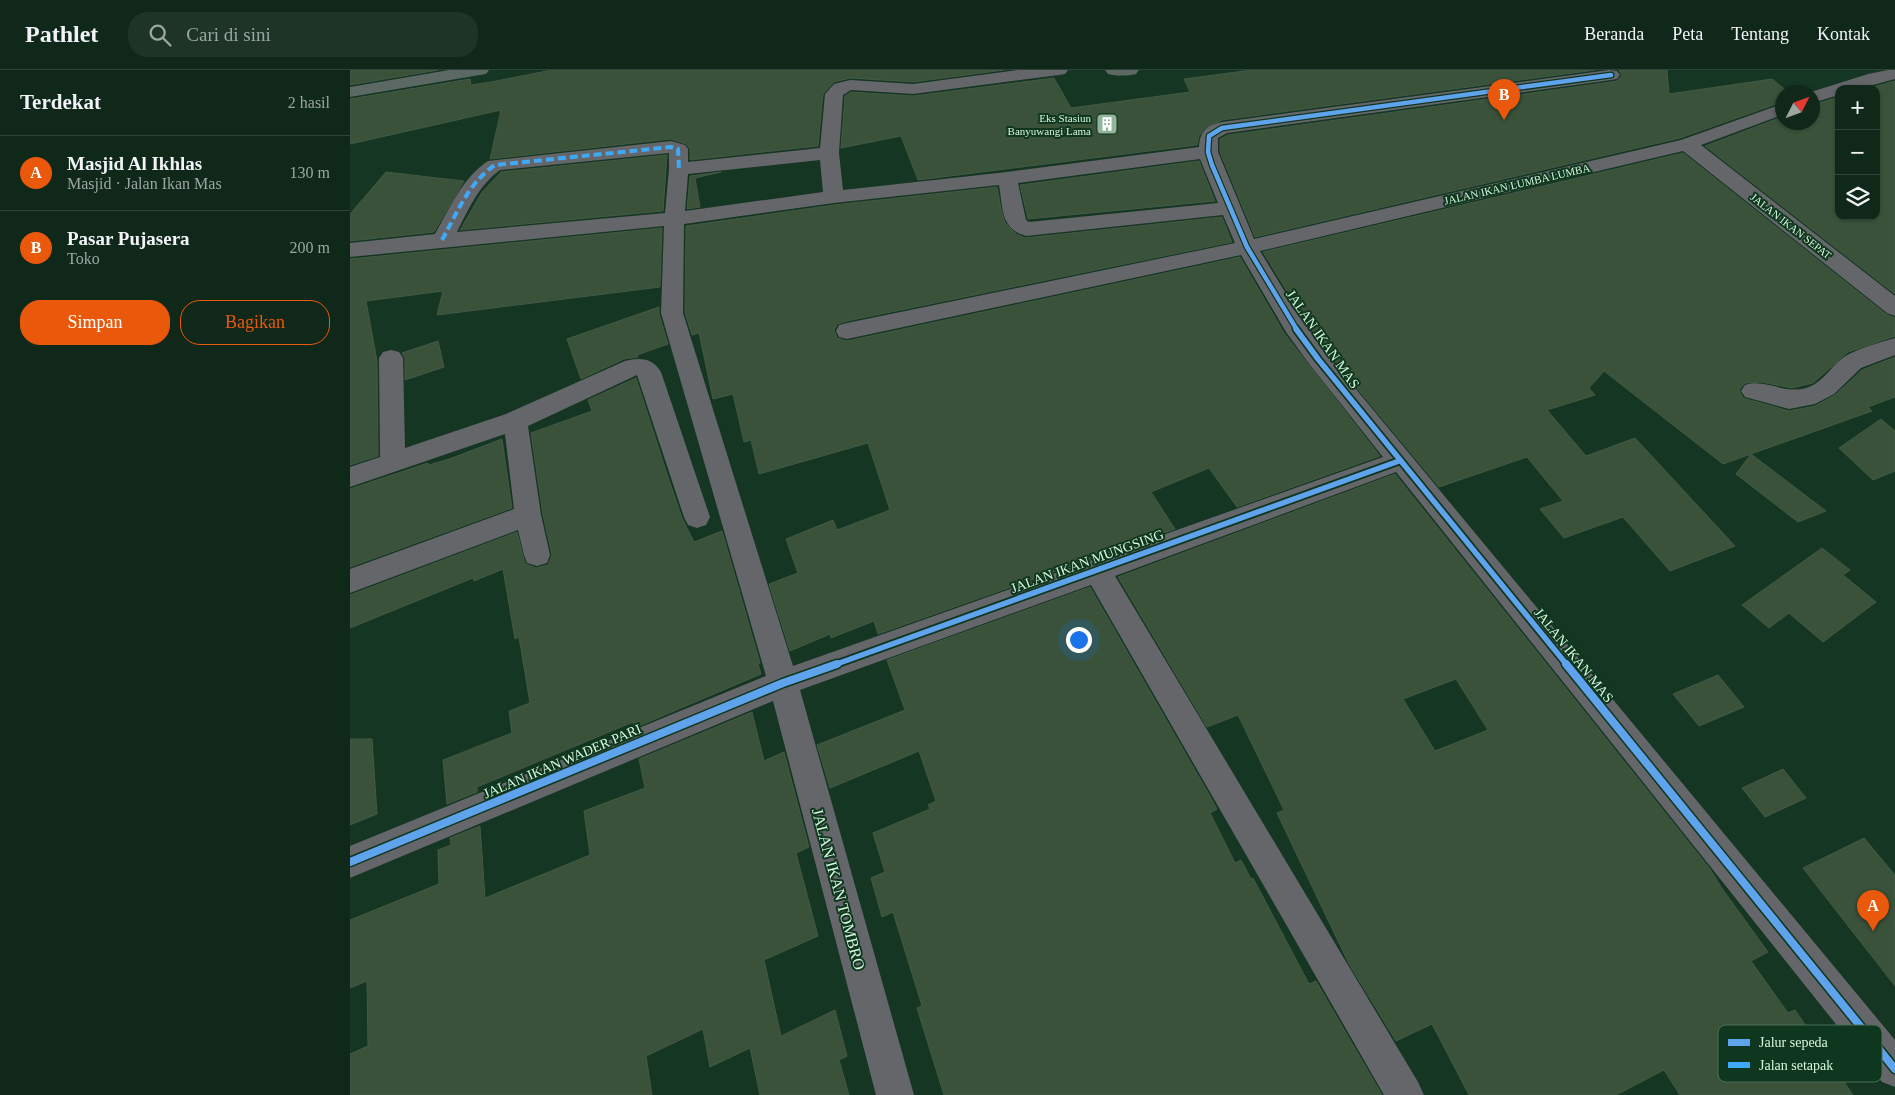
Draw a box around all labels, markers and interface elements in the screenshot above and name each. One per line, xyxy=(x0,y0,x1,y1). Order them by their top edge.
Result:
search box xyxy=(128,12,478,57)
text: Pathlet xyxy=(25,21,98,47)
icon: search xyxy=(146,21,174,49)
text: Cari di sini xyxy=(186,24,271,45)
text: Beranda xyxy=(1584,24,1644,44)
text: Peta xyxy=(1672,24,1703,44)
text: Tentang xyxy=(1731,24,1789,44)
text: Kontak xyxy=(1817,24,1870,44)
pin: B xyxy=(1488,79,1520,120)
north arrow xyxy=(1775,85,1820,130)
map controls xyxy=(1835,85,1880,220)
button: + xyxy=(1835,85,1880,130)
text: Terdekat xyxy=(20,90,101,114)
text: 2 hasil xyxy=(288,94,330,111)
place label: Eks Stasiun Banyuwangi Lama xyxy=(1008,112,1091,137)
building icon: Eks Stasiun Banyuwangi Lama xyxy=(1095,112,1119,136)
button: − xyxy=(1835,130,1880,175)
text: Masjid Al Ikhlas xyxy=(67,153,202,174)
street label: JALAN IKAN LUMBA LUMBA xyxy=(1443,161,1591,207)
text: A xyxy=(30,164,42,181)
text: 130 m xyxy=(290,164,330,181)
text: Masjid · Jalan Ikan Mas xyxy=(67,175,222,192)
button: layers xyxy=(1835,175,1880,220)
street label: JALAN IKAN SEPAT xyxy=(1748,191,1834,261)
text: Pasar Pujasera xyxy=(67,228,190,249)
text: B xyxy=(31,239,41,256)
text: 200 m xyxy=(290,239,330,256)
text: Toko xyxy=(67,250,100,267)
street label: JALAN IKAN MAS xyxy=(1283,287,1362,391)
button: Simpan xyxy=(20,300,170,345)
button: Bagikan xyxy=(180,300,330,345)
street label: JALAN IKAN MUNGSING xyxy=(1009,527,1166,596)
street label: JALAN IKAN MAS xyxy=(1531,605,1616,705)
your location xyxy=(1066,627,1092,653)
street label: JALAN IKAN WADER PARI xyxy=(481,721,644,802)
street label: JALAN IKAN TOMBRO xyxy=(809,807,868,972)
pin: A xyxy=(1857,890,1889,931)
legend xyxy=(1718,1025,1882,1082)
text: Jalur sepeda xyxy=(1759,1035,1829,1050)
text: Jalan setapak xyxy=(1759,1058,1833,1073)

